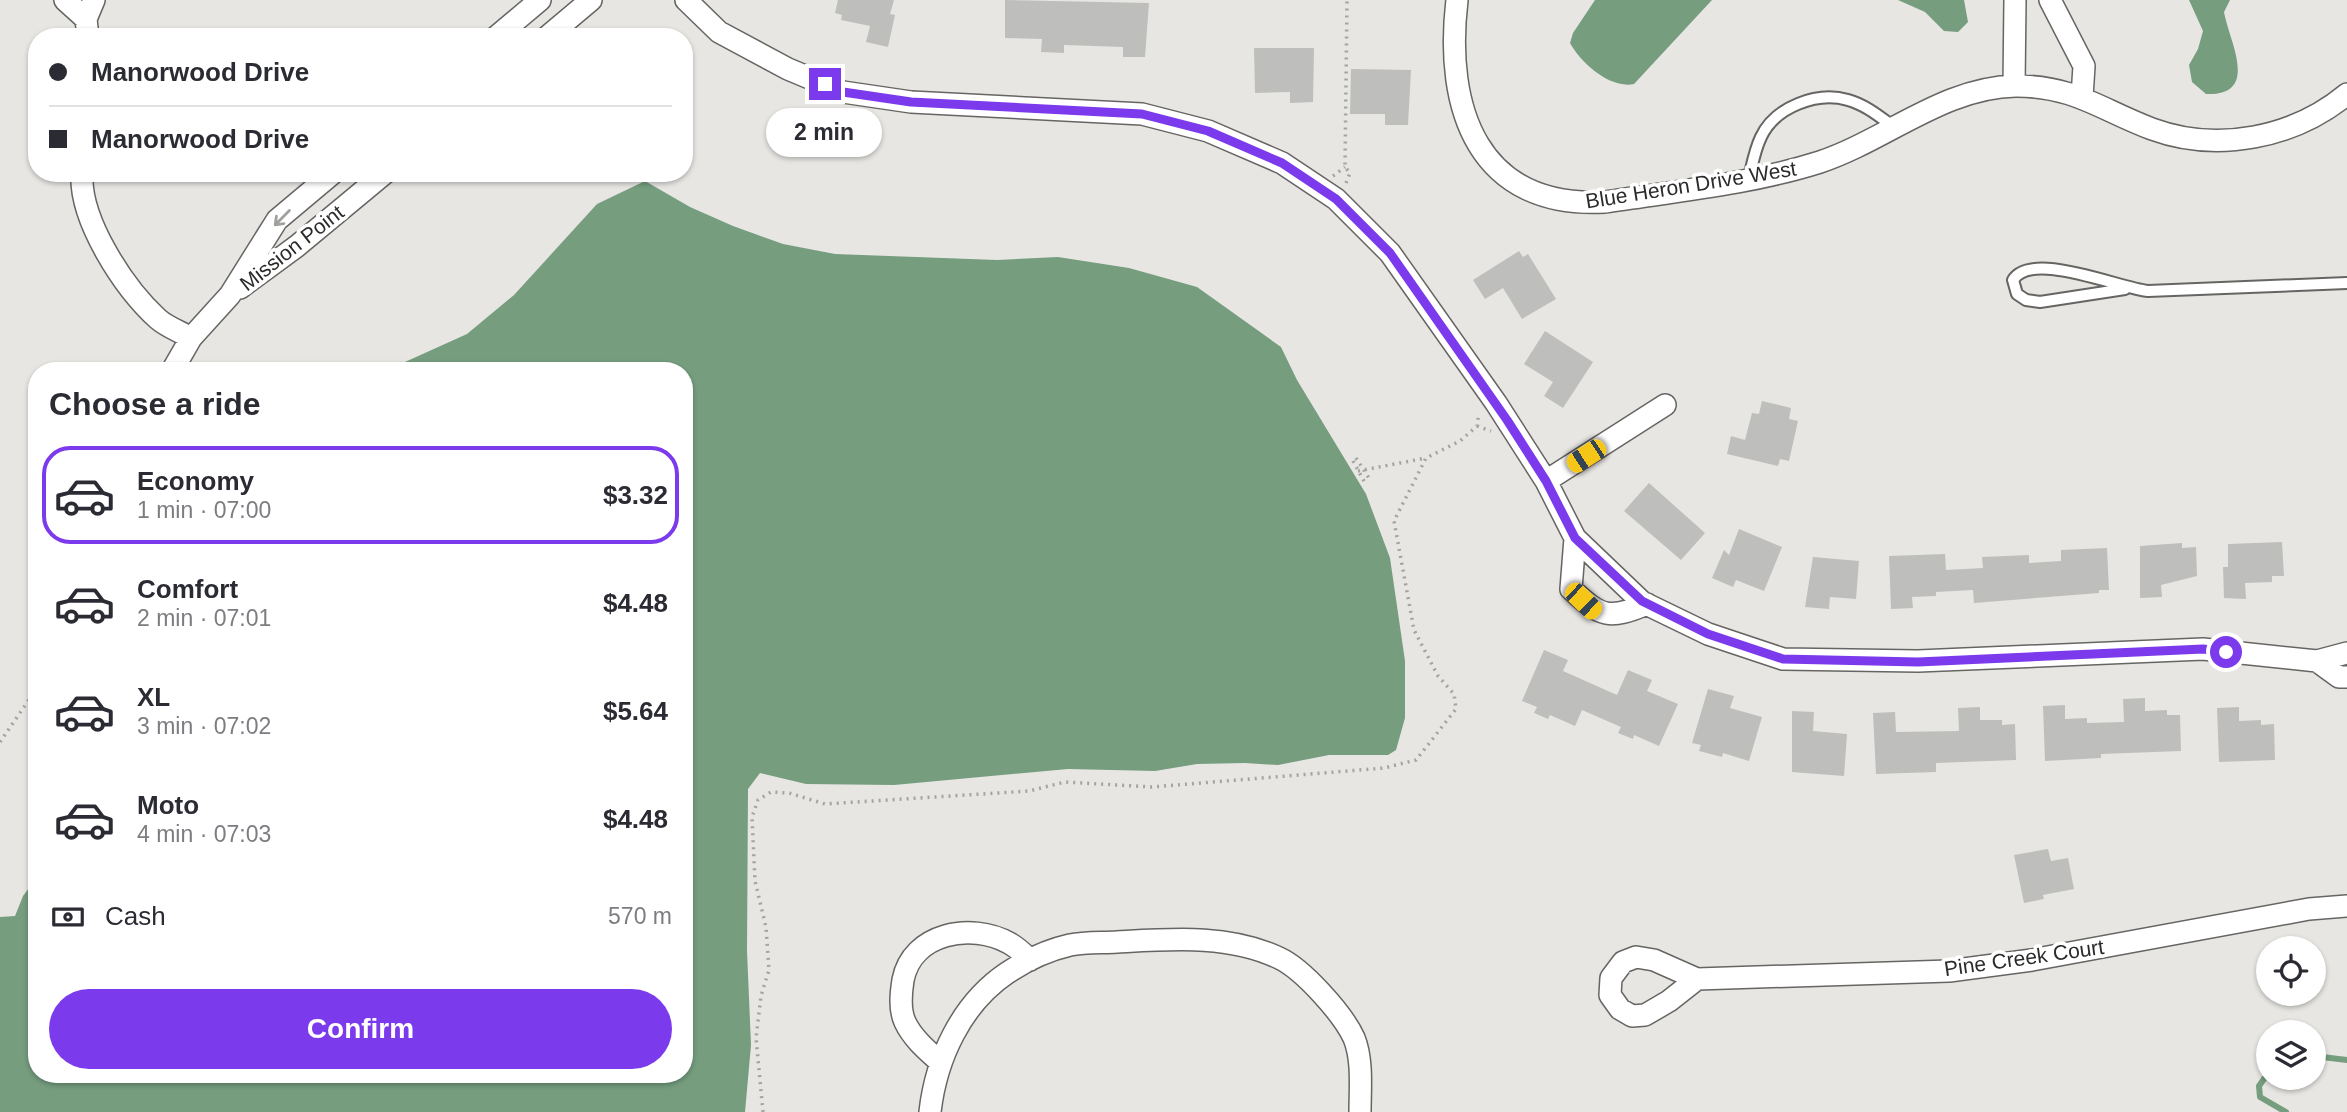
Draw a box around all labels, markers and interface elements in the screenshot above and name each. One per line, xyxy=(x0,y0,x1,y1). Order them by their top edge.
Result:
text: Manorwood Drive xyxy=(91,57,309,87)
route end xyxy=(809,68,841,100)
callout: 2 min xyxy=(767,108,883,158)
text: 2 min xyxy=(794,119,854,145)
text: Manorwood Drive xyxy=(91,124,309,154)
street label: Blue Heron Drive West xyxy=(1584,156,1798,213)
street label: Mission Point xyxy=(235,200,348,295)
one-way arrow xyxy=(273,209,290,226)
text: Choose a ride xyxy=(49,386,261,422)
car xyxy=(1563,436,1610,476)
icon: car xyxy=(53,464,116,527)
text: Economy xyxy=(137,466,254,496)
text: $3.32 xyxy=(603,480,668,510)
text: 1 min · 07:00 xyxy=(137,497,271,523)
icon: car xyxy=(53,572,116,635)
text: Comfort xyxy=(137,574,238,604)
car xyxy=(1561,579,1606,623)
text: $4.48 xyxy=(603,588,668,618)
text: 2 min · 07:01 xyxy=(137,605,271,631)
route start xyxy=(2210,636,2242,668)
icon: car xyxy=(53,680,116,743)
text: XL xyxy=(137,682,170,712)
text: $5.64 xyxy=(603,696,668,726)
text: 3 min · 07:02 xyxy=(137,713,271,739)
icon: car xyxy=(53,788,116,851)
text: Moto xyxy=(137,790,199,820)
text: $4.48 xyxy=(603,804,668,834)
text: 4 min · 07:03 xyxy=(137,821,271,847)
icon: cash xyxy=(49,898,87,936)
text: Cash xyxy=(105,901,166,931)
text: 570 m xyxy=(608,903,672,929)
street label: Pine Creek Court xyxy=(1943,935,2105,980)
map controls xyxy=(2256,936,2326,1090)
button: locate xyxy=(2256,936,2326,1006)
button: Confirm xyxy=(49,989,672,1069)
button: layers xyxy=(2256,1020,2326,1090)

